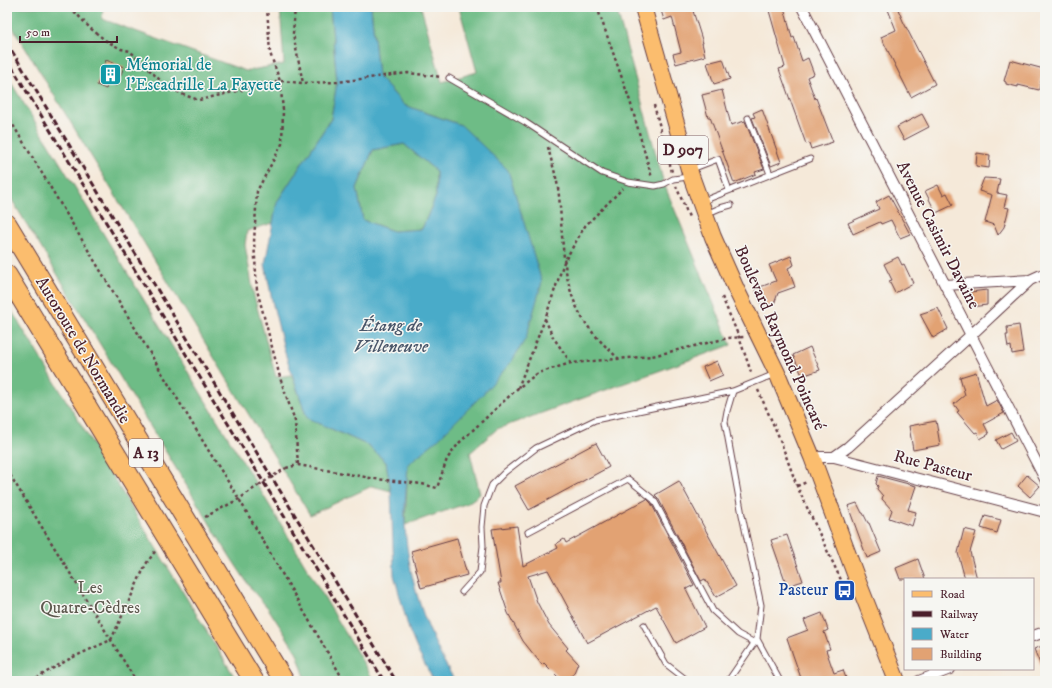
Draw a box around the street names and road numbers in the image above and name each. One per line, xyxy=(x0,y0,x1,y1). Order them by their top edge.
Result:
road number: D 907 xyxy=(658,136,708,164)
street label: Avenue Casimir Davaine xyxy=(891,157,985,313)
street label: Boulevard Raymond Poincaré xyxy=(729,242,831,434)
street label: Autoroute de Normandie xyxy=(30,272,136,428)
road number: A 13 xyxy=(129,439,163,467)
street label: Rue Pasteur xyxy=(892,445,975,487)

